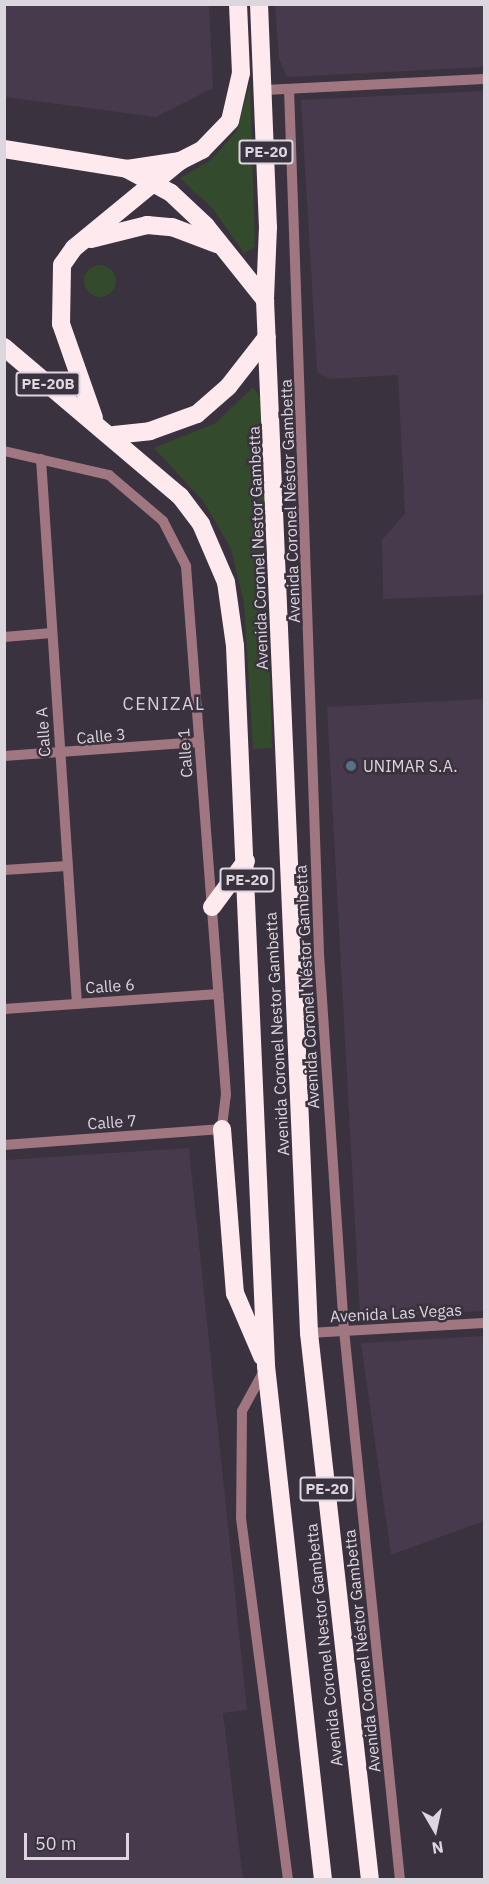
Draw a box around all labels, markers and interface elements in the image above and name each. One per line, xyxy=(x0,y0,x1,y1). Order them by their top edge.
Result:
road number: PE-20 xyxy=(238,140,294,164)
road number: PE-20B xyxy=(15,372,81,396)
street label: Avenida Coronel Néstor Gambetta xyxy=(276,379,304,623)
street label: Avenida Coronel Nestor Gambetta xyxy=(244,426,272,670)
district label: CENIZAL xyxy=(122,693,206,715)
street label: Calle A xyxy=(32,706,54,758)
street label: Calle 3 xyxy=(76,724,126,748)
street label: Calle 1 xyxy=(174,728,196,778)
place label: UNIMAR S.A. xyxy=(363,756,458,776)
marker: UNIMAR S.A. xyxy=(344,759,358,773)
street label: Avenida Coronel Néstor Gambetta xyxy=(291,865,323,1109)
road number: PE-20 xyxy=(218,868,276,892)
street label: Avenida Coronel Nestor Gambetta xyxy=(261,912,293,1156)
street label: Calle 6 xyxy=(85,975,135,997)
street label: Calle 7 xyxy=(87,1111,137,1133)
street label: Avenida Las Vegas xyxy=(330,1300,462,1326)
road number: PE-20 xyxy=(298,1477,356,1501)
street label: Avenida Coronel Nestor Gambetta xyxy=(302,1523,346,1767)
street label: Avenida Coronel Néstor Gambetta xyxy=(340,1529,384,1773)
north arrow xyxy=(405,1800,465,1860)
scale bar xyxy=(27,1821,132,1859)
text: 50 m xyxy=(35,1832,77,1855)
text: N xyxy=(431,1837,445,1859)

